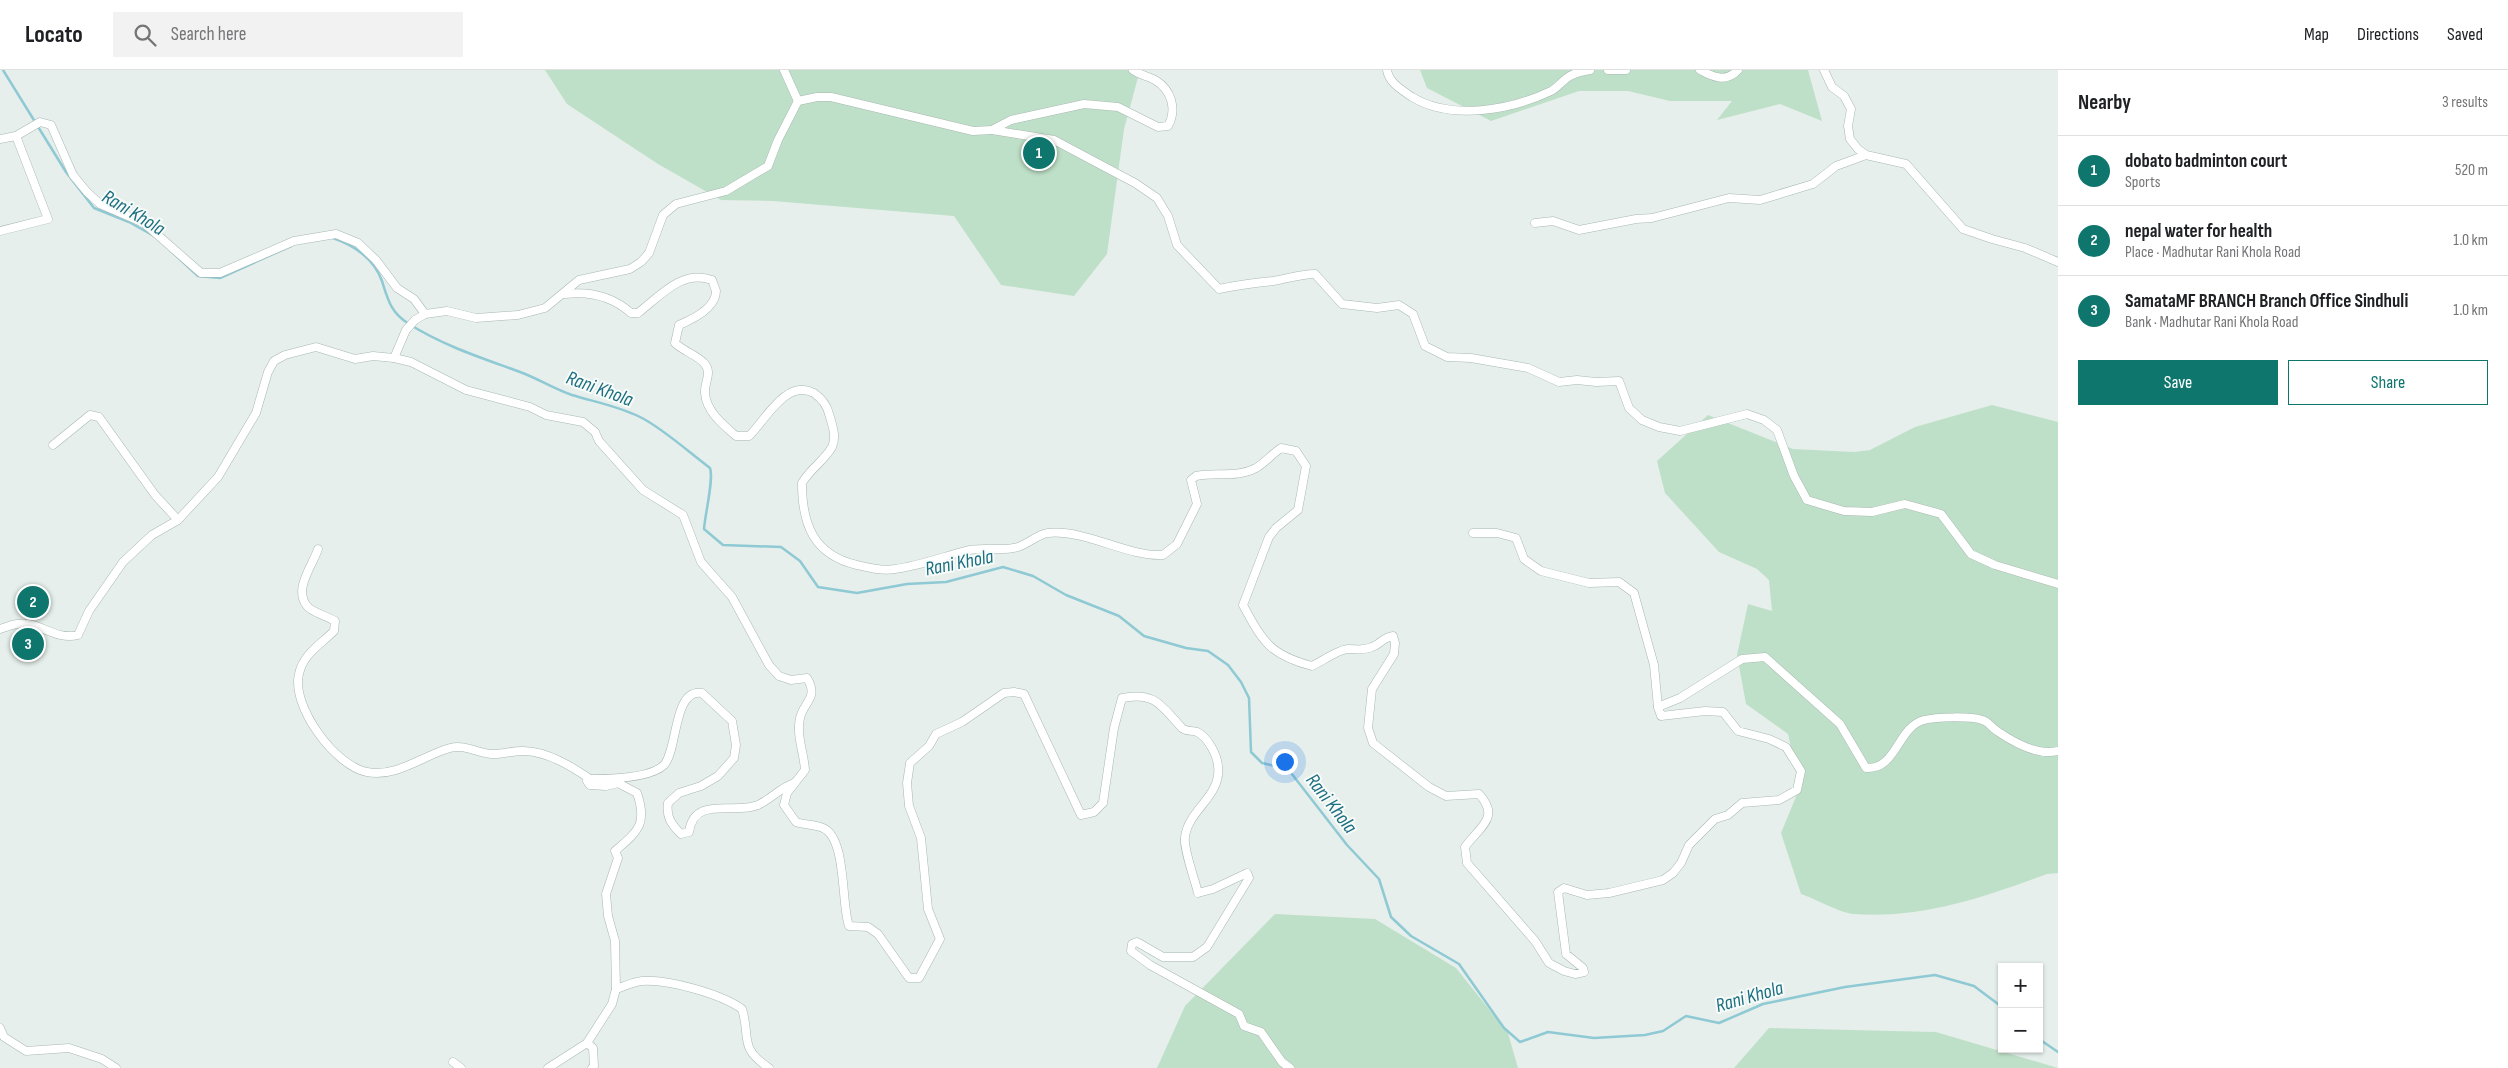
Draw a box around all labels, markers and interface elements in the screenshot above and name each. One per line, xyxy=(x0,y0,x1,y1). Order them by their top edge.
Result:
search box xyxy=(113,12,463,57)
text: Locato xyxy=(25,20,83,49)
icon: search xyxy=(131,21,159,49)
text: Search here xyxy=(171,23,246,46)
text: Map xyxy=(2304,24,2329,45)
text: Directions xyxy=(2357,24,2419,45)
text: Saved xyxy=(2447,24,2483,45)
text: Nearby xyxy=(2078,90,2131,115)
text: 3 results xyxy=(2442,93,2488,112)
pin: 1 xyxy=(1023,134,1055,172)
text: dobato badminton court xyxy=(2125,150,2287,173)
text: 1 xyxy=(2091,161,2097,180)
text: 520 m xyxy=(2455,161,2488,180)
text: Sports xyxy=(2125,173,2160,192)
water label: Rani Khola xyxy=(98,185,169,241)
text: nepal water for health xyxy=(2125,220,2272,243)
text: 2 xyxy=(2090,231,2098,250)
text: 1.0 km xyxy=(2453,231,2488,250)
text: Place · Madhutar Rani Khola Road xyxy=(2125,243,2301,262)
text: SamataMF BRANCH Branch Office Sindhuli xyxy=(2125,290,2408,313)
text: 3 xyxy=(2090,301,2098,320)
text: 1.0 km xyxy=(2453,301,2488,320)
text: Bank · Madhutar Rani Khola Road xyxy=(2125,313,2298,332)
button: Save xyxy=(2078,360,2278,405)
button: Share xyxy=(2288,360,2488,405)
water label: Rani Khola xyxy=(563,366,636,412)
water label: Rani Khola xyxy=(923,545,995,581)
pin: 2 xyxy=(17,583,49,621)
pin: 3 xyxy=(12,625,44,663)
your location xyxy=(1272,749,1298,775)
water label: Rani Khola xyxy=(1300,769,1362,838)
map controls xyxy=(1998,963,2043,1053)
button: + xyxy=(1998,963,2043,1008)
water label: Rani Khola xyxy=(1713,976,1786,1018)
button: − xyxy=(1998,1008,2043,1053)

